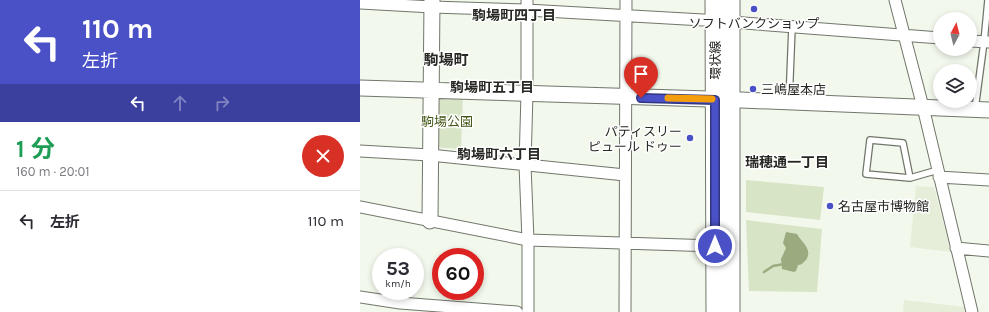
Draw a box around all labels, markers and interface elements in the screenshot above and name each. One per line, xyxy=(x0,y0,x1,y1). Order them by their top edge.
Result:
marker: ソフトバンクショップ xyxy=(749,4,759,14)
district label: 駒場町四丁目 xyxy=(472,7,556,24)
text: 110 m xyxy=(82,12,153,45)
north arrow xyxy=(933,12,977,56)
map controls xyxy=(933,12,977,108)
icon: left xyxy=(16,16,68,68)
place label: ソフトバンクショップ xyxy=(689,16,819,31)
street label: 環状線 xyxy=(708,40,723,80)
text: 左折 xyxy=(82,50,118,72)
district label: 駒場町 xyxy=(423,51,469,69)
pin xyxy=(624,57,658,98)
icon: arrive xyxy=(630,63,652,85)
button: layers xyxy=(933,64,977,108)
district label: 駒場町五丁目 xyxy=(450,79,534,96)
place label: 三嶋屋本店 xyxy=(761,82,826,97)
marker: 三嶋屋本店 xyxy=(748,84,758,94)
icon: left xyxy=(127,92,149,114)
icon: ahead xyxy=(169,92,191,114)
icon: right xyxy=(211,92,233,114)
park label: 駒場公園 xyxy=(421,114,473,129)
place label: パティスリー ピュール ドゥー xyxy=(588,124,682,154)
marker: パティスリー ピュール ドゥー xyxy=(685,133,695,143)
text: 1 分 xyxy=(16,135,55,163)
button: close xyxy=(302,135,344,177)
district label: 駒場町六丁目 xyxy=(457,146,541,163)
district label: 瑞穂通一丁目 xyxy=(745,154,829,171)
text: 160 m · 20:01 xyxy=(16,164,89,179)
place label: 名古屋市博物館 xyxy=(838,199,929,214)
marker: 名古屋市博物館 xyxy=(825,201,835,211)
icon: left xyxy=(16,210,38,232)
text: 110 m xyxy=(308,212,344,230)
text: 左折 xyxy=(50,213,80,231)
position arrow xyxy=(694,225,736,267)
speed limit sign: 60 xyxy=(432,248,484,300)
text: 53 xyxy=(386,257,410,280)
text: km/h xyxy=(385,278,411,290)

